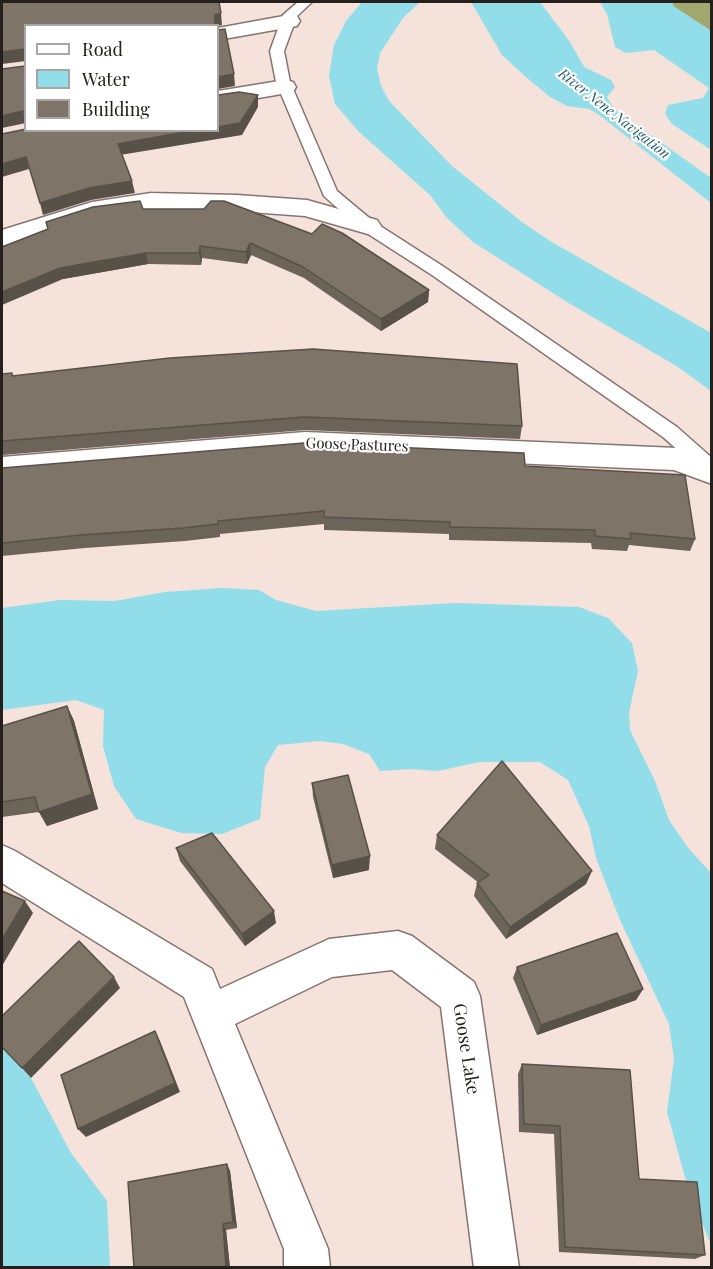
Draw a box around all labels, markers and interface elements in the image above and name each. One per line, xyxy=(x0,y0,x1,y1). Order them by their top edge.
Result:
legend xyxy=(24,24,219,132)
text: Road xyxy=(82,37,123,61)
water label: River Nene Navigation xyxy=(555,65,673,163)
text: Water xyxy=(82,67,130,91)
text: Building xyxy=(82,97,150,121)
street label: Goose Pastures xyxy=(305,434,409,456)
street label: Goose Lake xyxy=(448,1002,484,1096)

